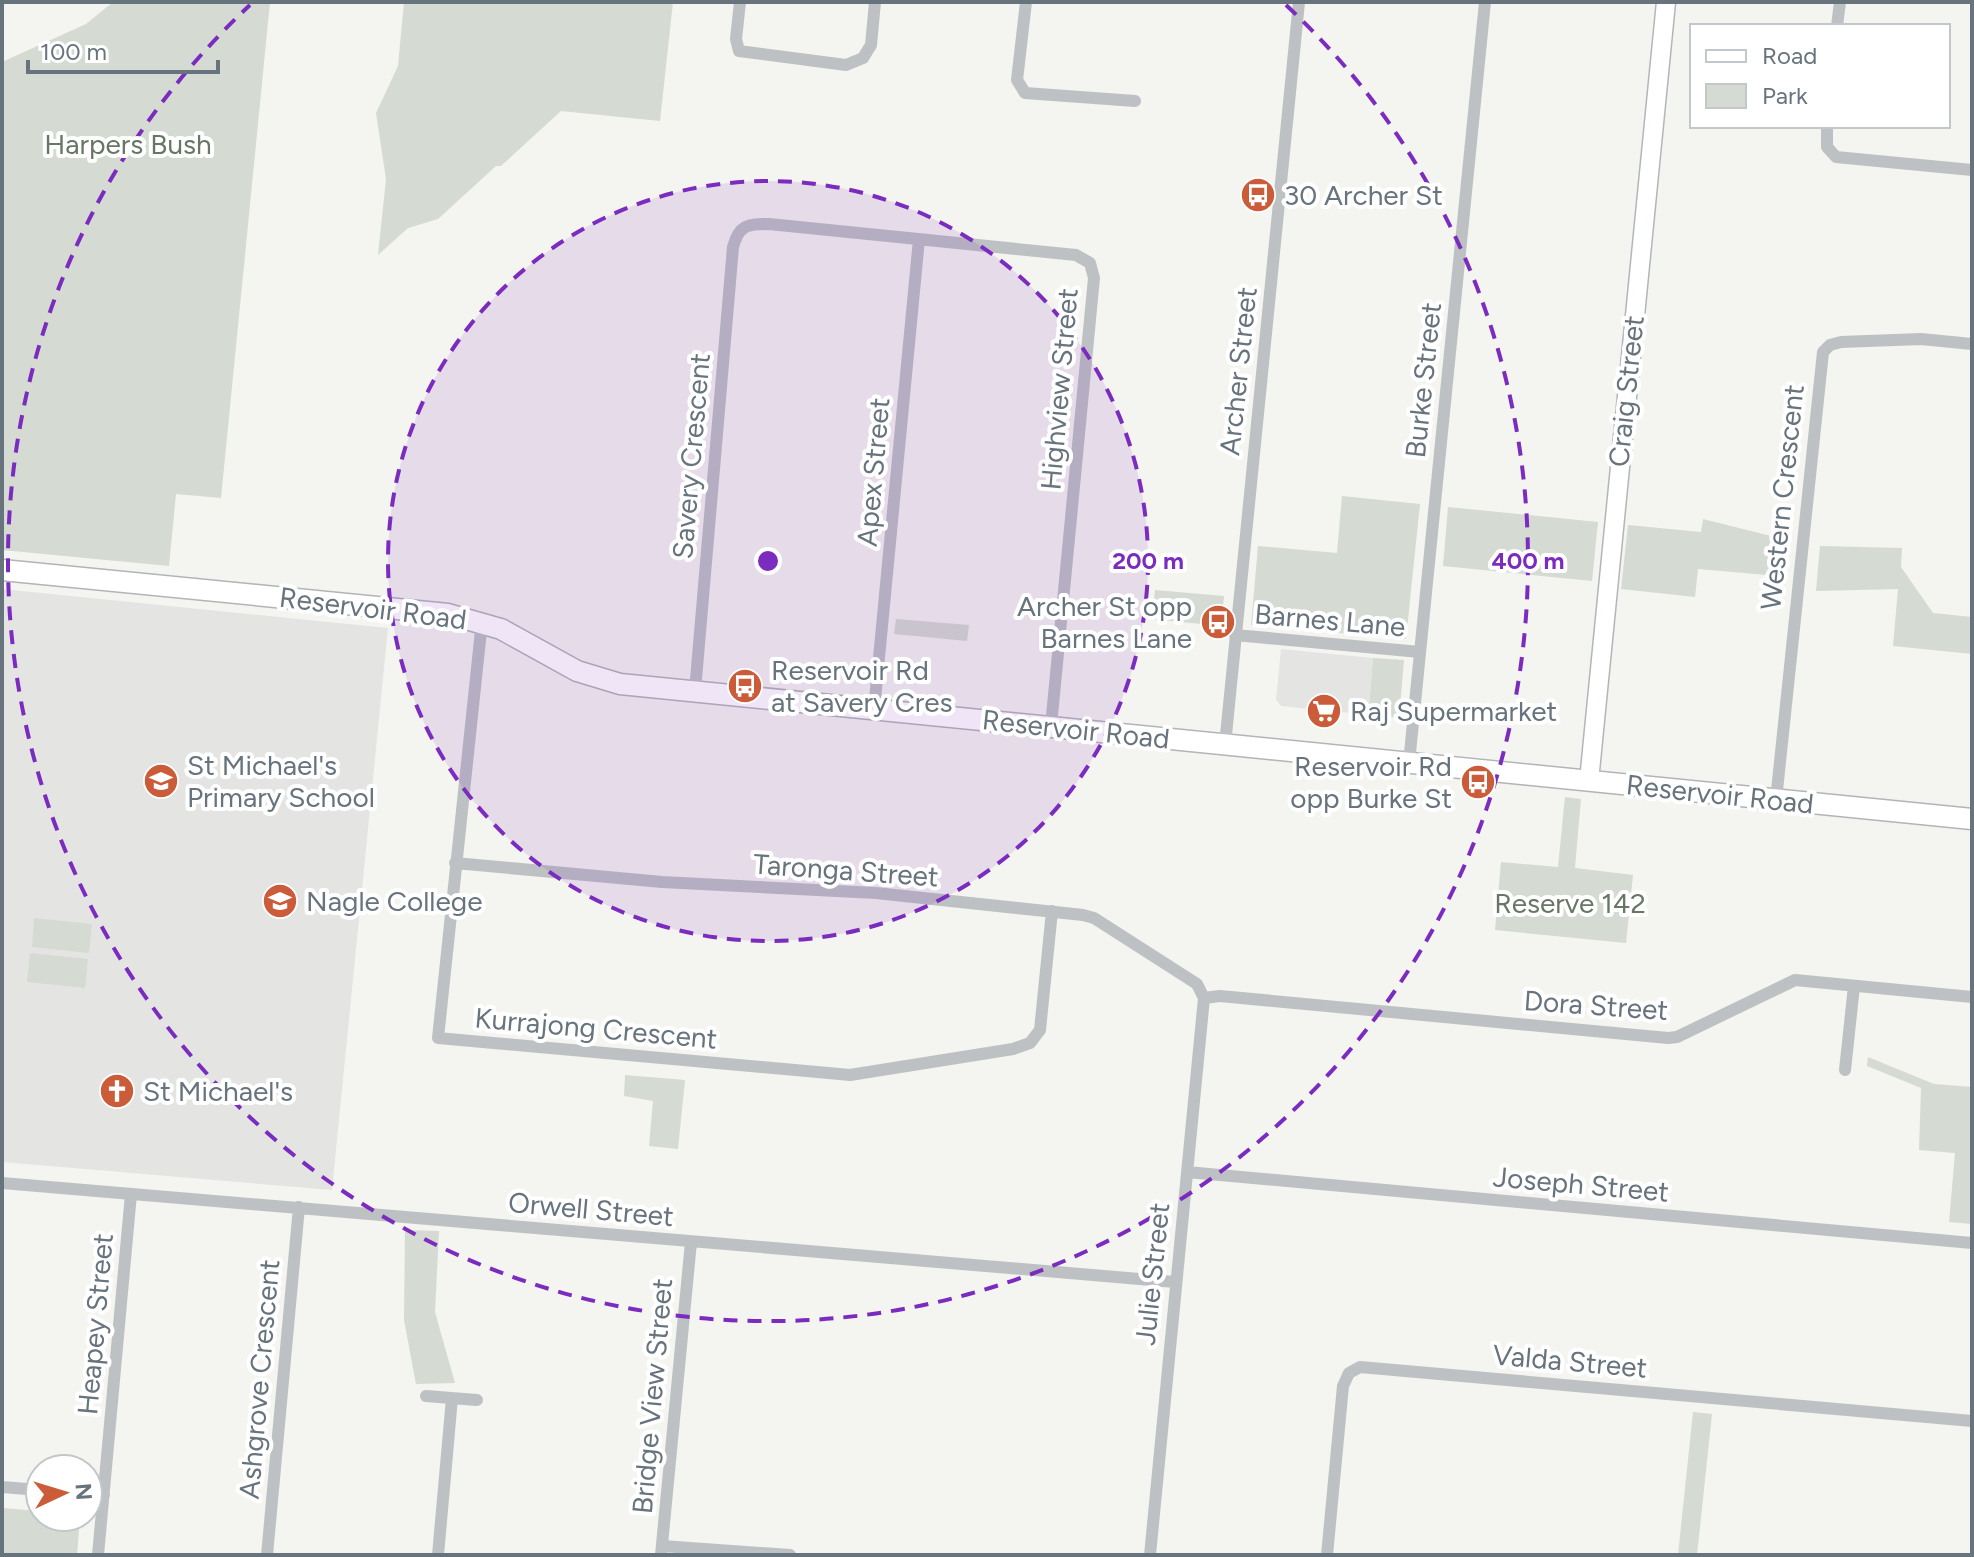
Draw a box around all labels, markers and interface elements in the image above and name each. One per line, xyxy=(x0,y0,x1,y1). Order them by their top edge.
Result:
scale bar xyxy=(28,24,218,74)
legend xyxy=(1690,24,1950,128)
text: 100 m xyxy=(40,37,107,66)
text: Road xyxy=(1762,41,1817,70)
text: Park xyxy=(1762,81,1808,110)
park label: Harpers Bush xyxy=(44,127,212,161)
bus stop icon: 30 Archer St xyxy=(1239,176,1277,214)
place label: 30 Archer St xyxy=(1284,178,1443,212)
street label: Archer Street xyxy=(1212,285,1264,457)
street label: Highview Street xyxy=(1033,287,1085,491)
street label: Burke Street xyxy=(1398,301,1448,459)
street label: Craig Street xyxy=(1601,314,1651,468)
street label: Savery Crescent xyxy=(665,352,717,560)
street label: Western Crescent xyxy=(1753,383,1811,611)
street label: Apex Street xyxy=(850,396,896,548)
text: 200 m xyxy=(1112,546,1184,575)
text: 400 m xyxy=(1492,546,1564,575)
centre of rings xyxy=(754,547,782,575)
street label: Reservoir Road xyxy=(277,580,469,636)
place label: Archer St opp Barnes Lane xyxy=(1017,589,1192,655)
street label: Barnes Lane xyxy=(1253,596,1407,644)
bus stop icon: Archer St opp Barnes Lane xyxy=(1199,603,1237,641)
place label: Reservoir Rd at Savery Cres xyxy=(771,653,953,719)
bus stop icon: Reservoir Rd at Savery Cres xyxy=(726,667,764,705)
supermarket icon: Raj Supermarket xyxy=(1305,692,1343,730)
place label: Raj Supermarket xyxy=(1350,694,1557,728)
street label: Reservoir Road xyxy=(981,702,1171,756)
place label: St Michael's Primary School xyxy=(187,748,375,814)
place label: Reservoir Rd opp Burke St xyxy=(1290,749,1452,815)
school or university icon: St Michael's Primary School xyxy=(142,762,180,800)
bus stop icon: Reservoir Rd opp Burke St xyxy=(1459,763,1497,801)
street label: Reservoir Road xyxy=(1625,767,1815,821)
street label: Taronga Street xyxy=(752,847,940,893)
school or university icon: Nagle College xyxy=(261,882,299,920)
place label: Nagle College xyxy=(306,884,483,918)
park label: Reserve 142 xyxy=(1494,886,1646,920)
street label: Dora Street xyxy=(1523,983,1669,1027)
street label: Kurrajong Crescent xyxy=(473,1000,719,1056)
church icon: St Michael's xyxy=(98,1072,136,1110)
place label: St Michael's xyxy=(143,1074,293,1108)
street label: Joseph Street xyxy=(1492,1159,1670,1209)
street label: Orwell Street xyxy=(507,1185,675,1233)
street label: Julie Street xyxy=(1128,1201,1176,1347)
street label: Heapey Street xyxy=(70,1232,120,1416)
street label: Ashgrove Crescent xyxy=(232,1258,286,1500)
street label: Bridge View Street xyxy=(625,1277,679,1515)
street label: Valda Street xyxy=(1491,1337,1649,1385)
north arrow xyxy=(24,1453,104,1533)
text: N xyxy=(69,1482,98,1501)

